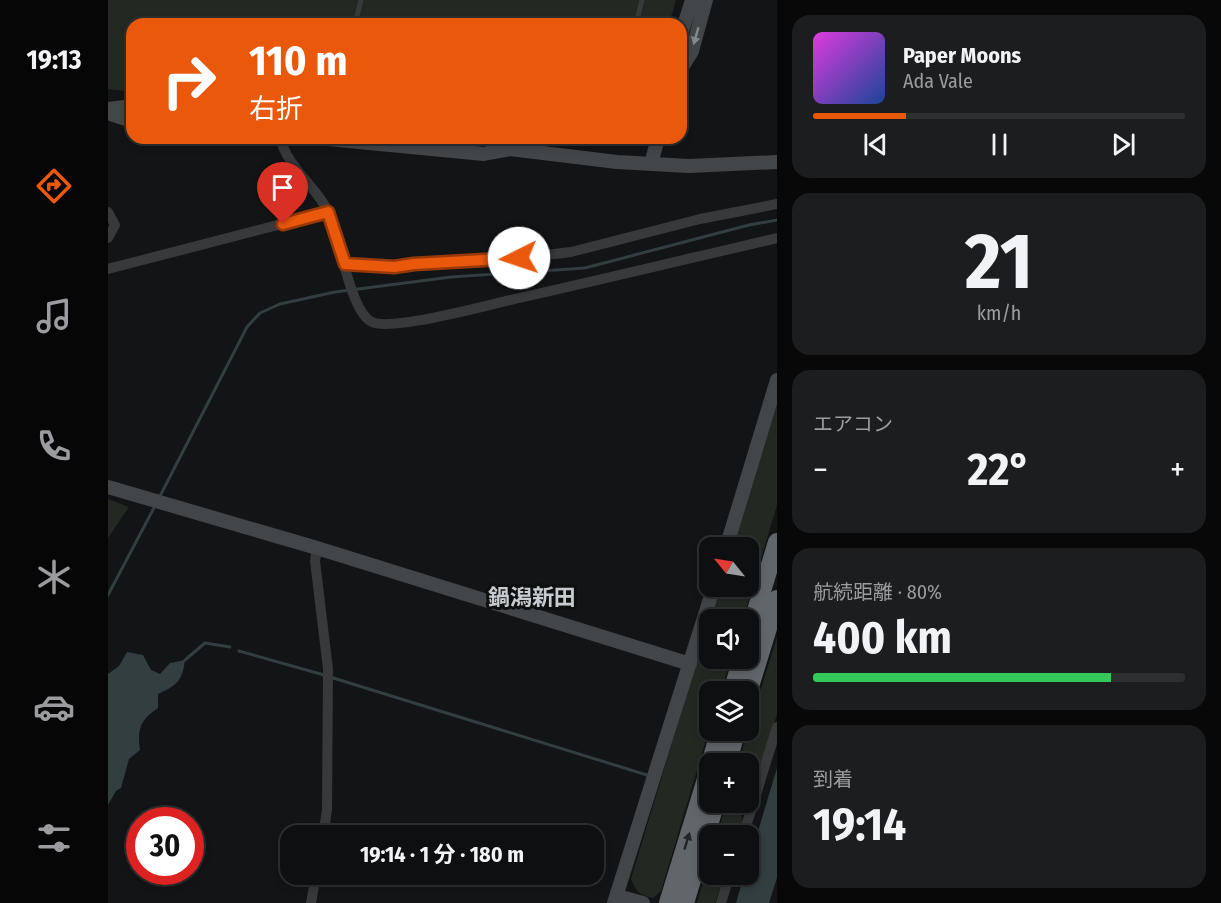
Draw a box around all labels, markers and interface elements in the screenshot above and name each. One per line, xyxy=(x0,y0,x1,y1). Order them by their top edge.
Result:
one-way arrow xyxy=(691,27,700,45)
text: 110 m xyxy=(249,36,348,86)
icon: right xyxy=(150,42,228,120)
text: Paper Moons xyxy=(903,42,1021,69)
text: 19:13 xyxy=(27,44,81,76)
text: Ada Vale xyxy=(903,69,973,93)
text: 右折 xyxy=(249,93,303,125)
icon: previous xyxy=(859,128,892,161)
icon: pause xyxy=(983,128,1016,161)
icon: next xyxy=(1107,128,1140,161)
pin xyxy=(257,162,308,224)
icon: directions xyxy=(33,165,75,207)
icon: arrive xyxy=(266,171,299,204)
text: 21 xyxy=(965,215,1033,309)
position arrow xyxy=(487,226,551,290)
icon: music xyxy=(33,295,75,337)
text: km/h xyxy=(977,301,1021,325)
text: エアコン xyxy=(813,412,893,436)
icon: phone xyxy=(33,425,75,467)
text: 22° xyxy=(968,443,1030,497)
text: − xyxy=(813,450,828,490)
text: + xyxy=(1170,450,1185,490)
north arrow xyxy=(699,537,759,597)
map controls xyxy=(699,537,759,885)
icon: climate xyxy=(33,556,75,598)
text: 航続距離 · 80% xyxy=(813,580,942,604)
district label: 鍋潟新田 xyxy=(488,584,576,611)
button: sound xyxy=(699,609,759,669)
text: 400 km xyxy=(813,611,952,665)
button: layers xyxy=(699,681,759,741)
icon: car xyxy=(33,686,75,728)
button: + xyxy=(699,753,759,813)
text: 到着 xyxy=(813,767,853,791)
text: 19:14 xyxy=(813,798,906,852)
speed limit sign: 30 xyxy=(126,807,204,885)
icon: filters xyxy=(33,817,75,859)
button: − xyxy=(699,825,759,885)
one-way arrow xyxy=(683,832,692,850)
text: 19:14 · 1 分 · 180 m xyxy=(360,841,524,868)

